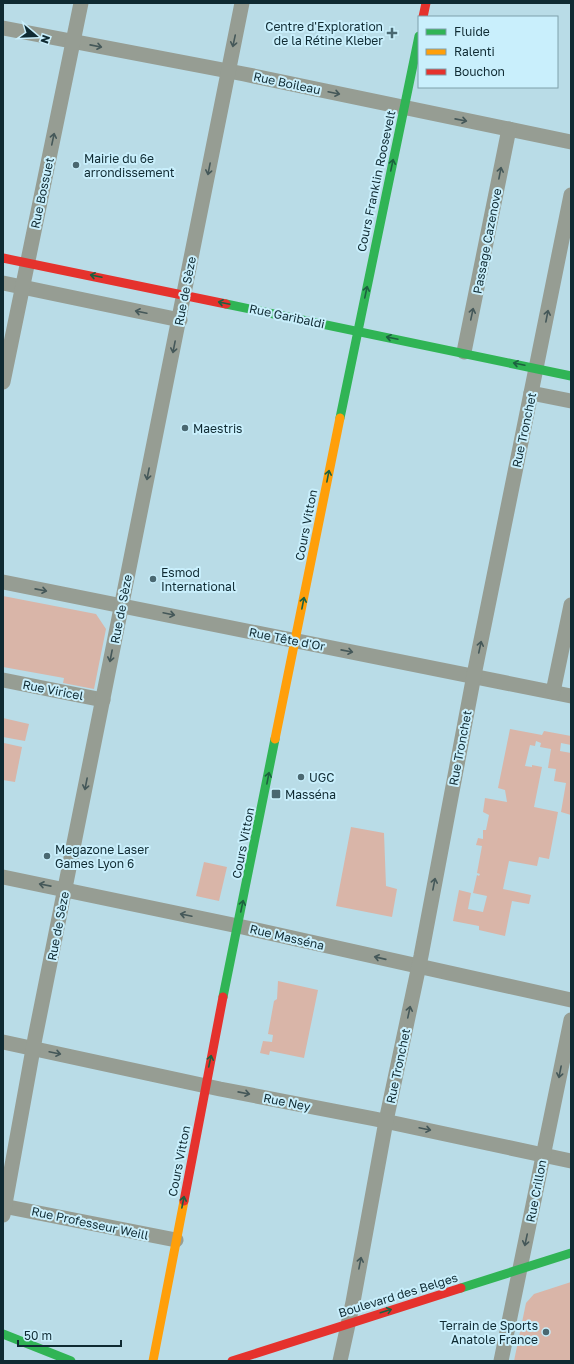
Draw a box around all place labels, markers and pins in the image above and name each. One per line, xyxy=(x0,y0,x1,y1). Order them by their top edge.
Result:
place label: Centre d'Exploration de la Rétine Kleber xyxy=(265,19,383,48)
marker: Centre d'Exploration de la Rétine Kleber xyxy=(386,27,398,39)
place label: Mairie du 6e arrondissement xyxy=(84,151,175,180)
marker: Mairie du 6e arrondissement xyxy=(71,160,81,170)
place label: Maestris xyxy=(193,421,242,436)
marker: Maestris xyxy=(180,423,190,433)
place label: Esmod International xyxy=(161,565,236,594)
marker: Esmod International xyxy=(148,574,158,584)
place label: UGC xyxy=(309,770,334,785)
marker: UGC xyxy=(296,772,306,782)
place label: Masséna xyxy=(285,787,336,802)
marker: Masséna xyxy=(270,788,282,800)
place label: Megazone Laser Games Lyon 6 xyxy=(55,842,149,871)
marker: Megazone Laser Games Lyon 6 xyxy=(42,851,52,861)
place label: Terrain de Sports Anatole France xyxy=(439,1318,538,1347)
marker: Terrain de Sports Anatole France xyxy=(541,1327,551,1337)

